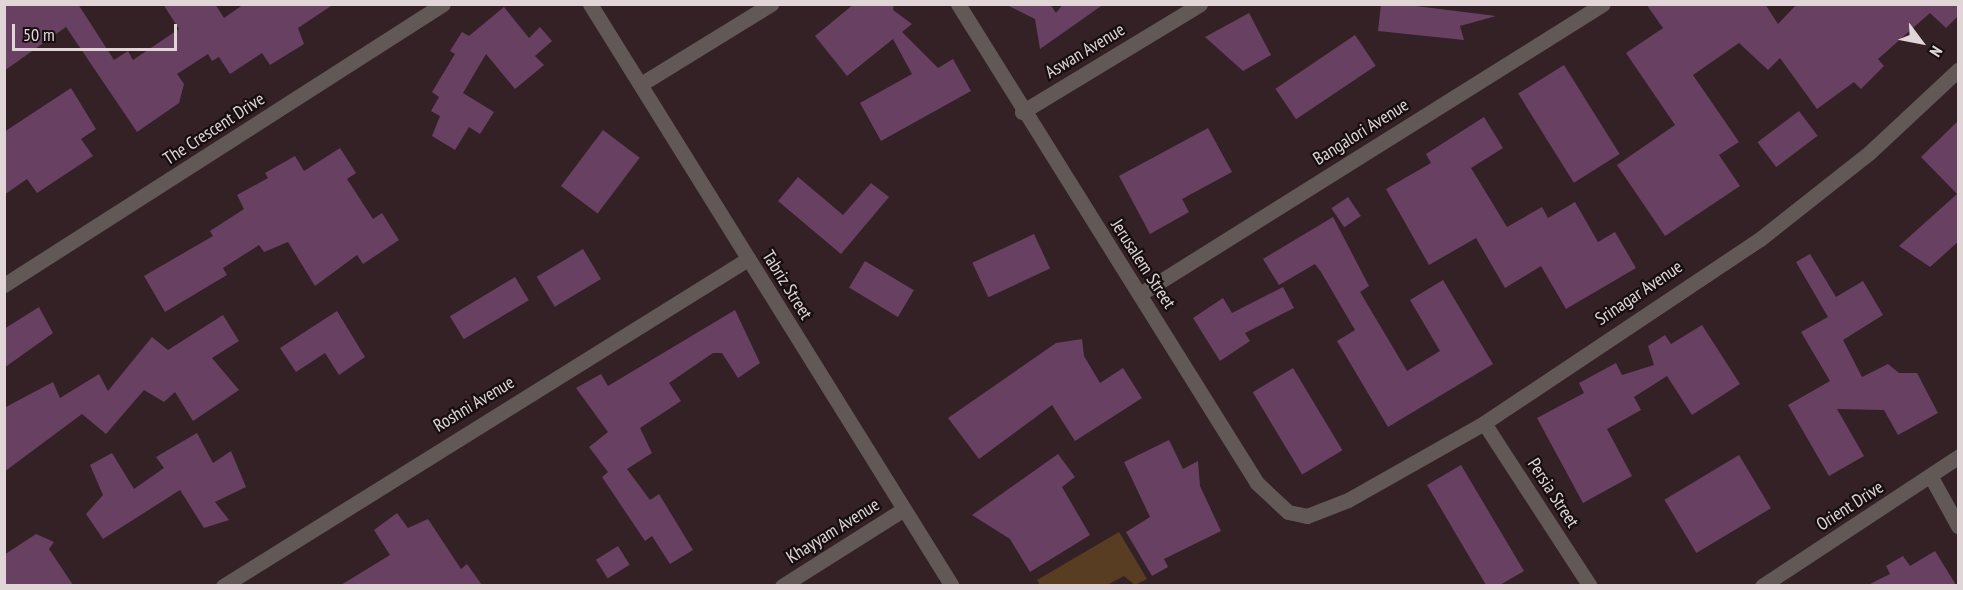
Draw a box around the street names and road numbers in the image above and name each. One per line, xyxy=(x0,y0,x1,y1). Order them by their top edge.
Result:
street label: Aswan Avenue xyxy=(1041,19,1129,83)
street label: The Crescent Drive xyxy=(159,88,269,170)
street label: Bangalori Avenue xyxy=(1309,94,1413,170)
street label: Jerusalem Street xyxy=(1106,215,1180,313)
street label: Tabriz Street xyxy=(757,246,817,324)
street label: Srinagar Avenue xyxy=(1591,256,1687,330)
street label: Roshni Avenue xyxy=(429,371,519,437)
street label: Persia Street xyxy=(1523,454,1583,532)
street label: Orient Drive xyxy=(1812,476,1888,536)
street label: Khayyam Avenue xyxy=(782,494,884,568)

